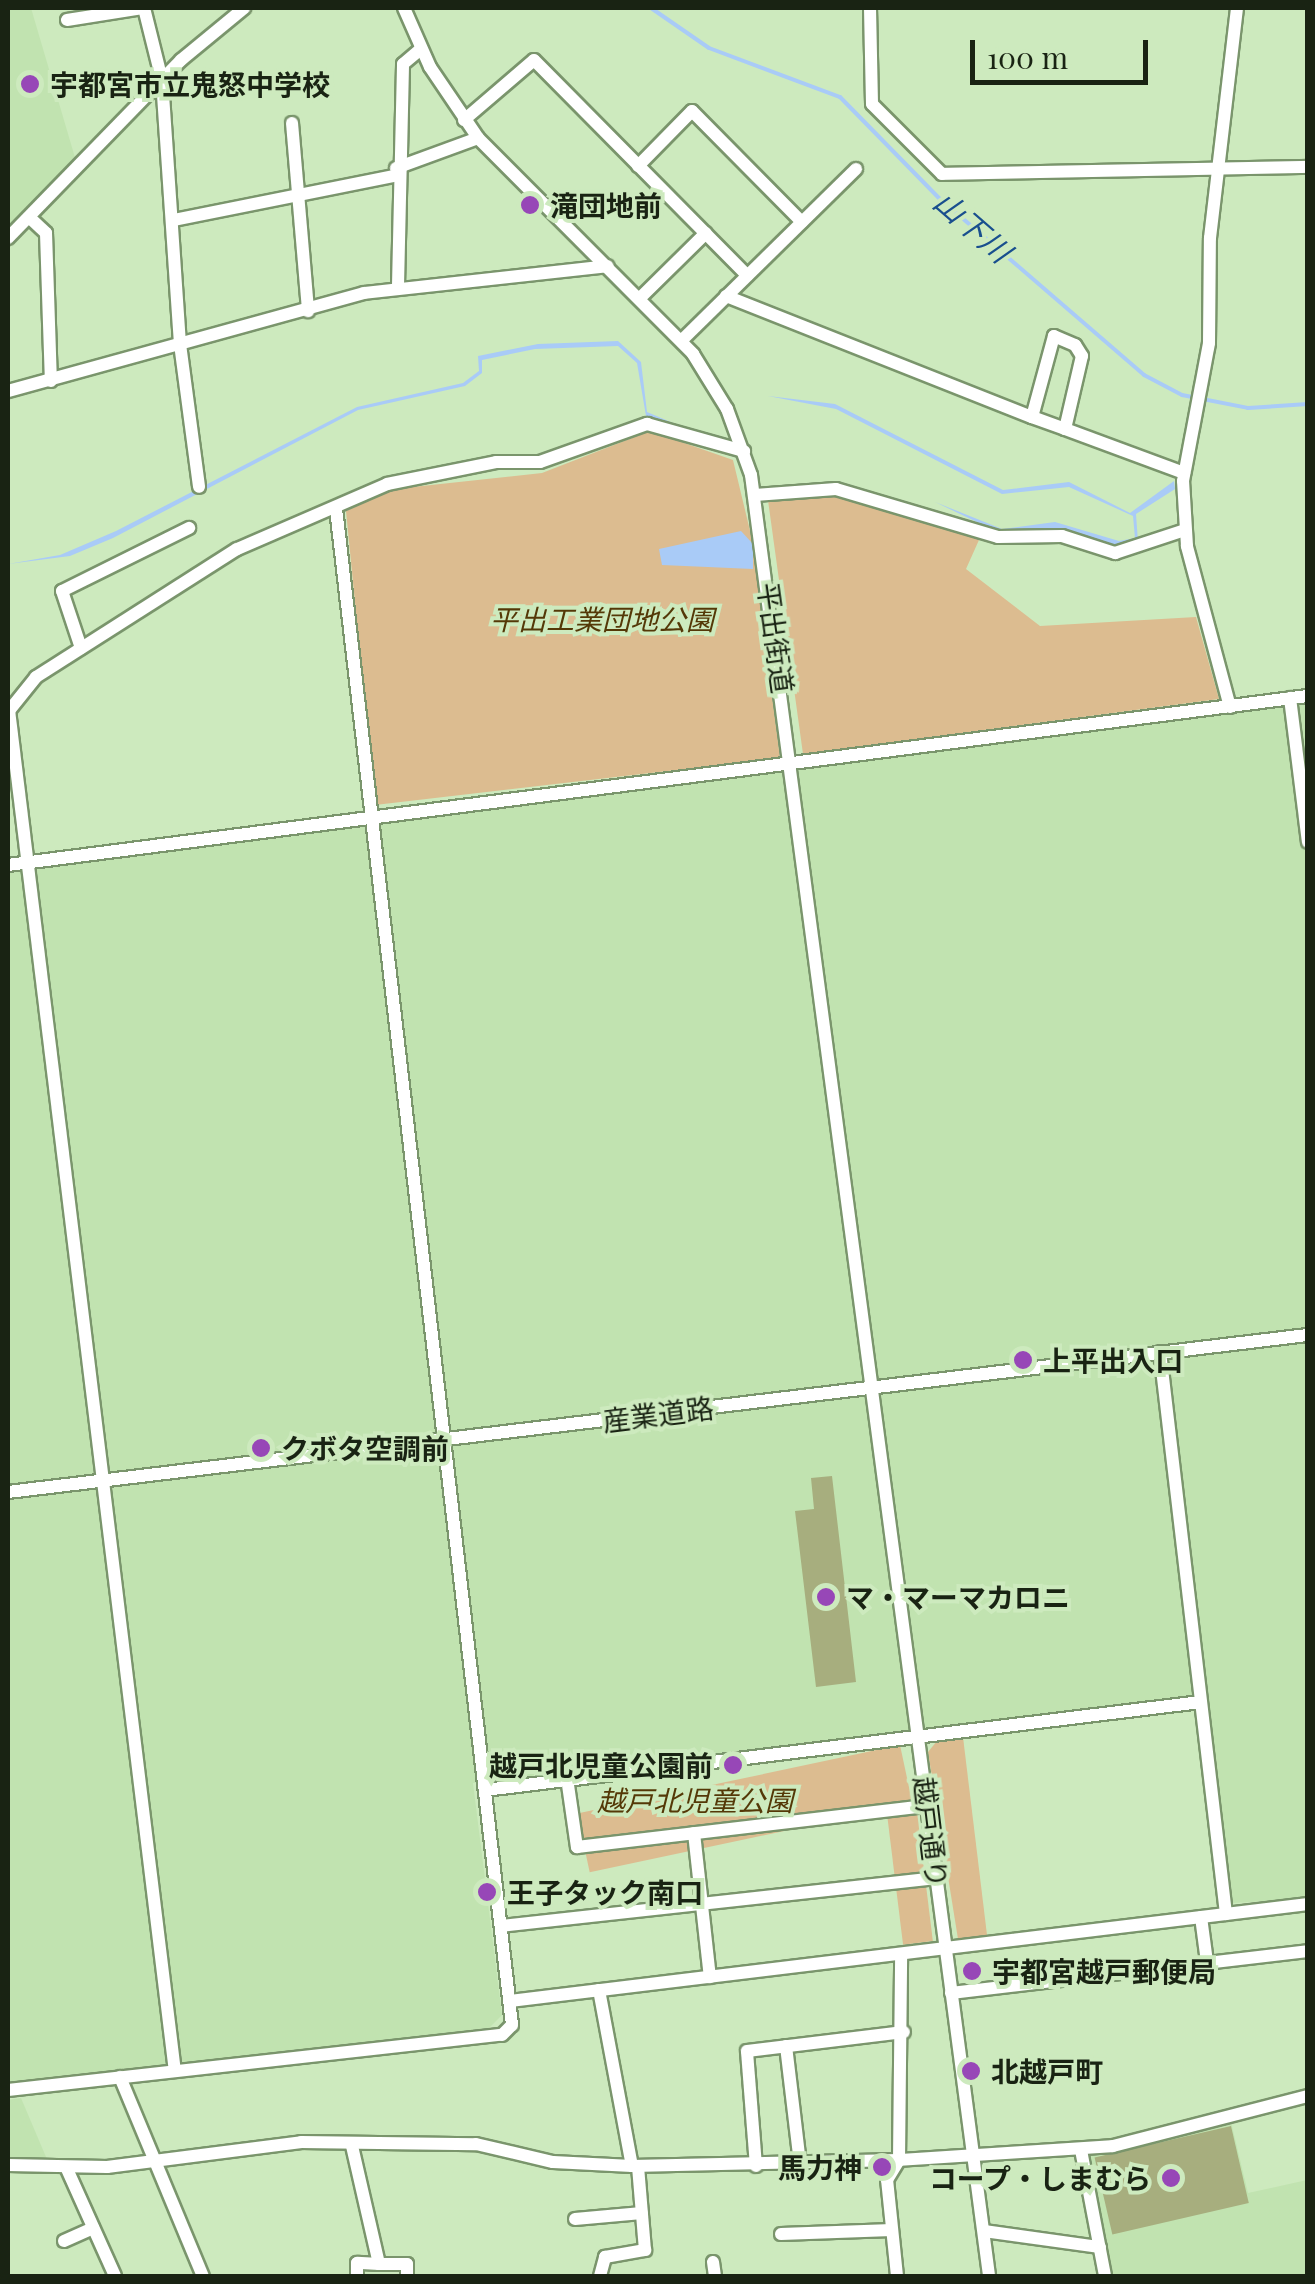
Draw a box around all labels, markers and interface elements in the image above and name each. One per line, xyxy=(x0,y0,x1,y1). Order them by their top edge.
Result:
scale bar xyxy=(975,20,1152,82)
text: 100 m xyxy=(987,37,1068,77)
place label: 宇都宮市立鬼怒中学校 xyxy=(50,67,330,101)
marker: 宇都宮市立鬼怒中学校 xyxy=(19,73,41,95)
water label: 山下川 xyxy=(927,183,1019,269)
place label: 滝団地前 xyxy=(550,188,662,222)
marker: 滝団地前 xyxy=(519,194,541,216)
street label: 平出街道 xyxy=(752,580,800,696)
park label: 平出工業団地公園 xyxy=(490,602,714,636)
place label: 上平出入口 xyxy=(1043,1343,1183,1377)
marker: 上平出入口 xyxy=(1012,1349,1034,1371)
street label: 産業道路 xyxy=(600,1391,716,1437)
place label: クボタ空調前 xyxy=(281,1431,449,1465)
marker: クボタ空調前 xyxy=(250,1437,272,1459)
place label: マ・マーマカロニ xyxy=(846,1580,1070,1614)
marker: マ・マーマカロニ xyxy=(815,1586,837,1608)
place label: 越戸北児童公園前 xyxy=(489,1748,713,1782)
marker: 越戸北児童公園前 xyxy=(722,1754,744,1776)
street label: 越戸通り xyxy=(908,1774,954,1890)
park label: 越戸北児童公園 xyxy=(597,1783,793,1817)
place label: 王子タック南口 xyxy=(507,1875,703,1909)
marker: 王子タック南口 xyxy=(476,1881,498,1903)
place label: 宇都宮越戸郵便局 xyxy=(992,1954,1216,1988)
marker: 宇都宮越戸郵便局 xyxy=(961,1960,983,1982)
place label: 北越戸町 xyxy=(991,2054,1103,2088)
marker: 北越戸町 xyxy=(960,2060,982,2082)
place label: 馬力神 xyxy=(778,2150,862,2184)
marker: 馬力神 xyxy=(871,2156,893,2178)
place label: コープ・しまむら xyxy=(927,2161,1151,2195)
marker: コープ・しまむら xyxy=(1160,2167,1182,2189)

